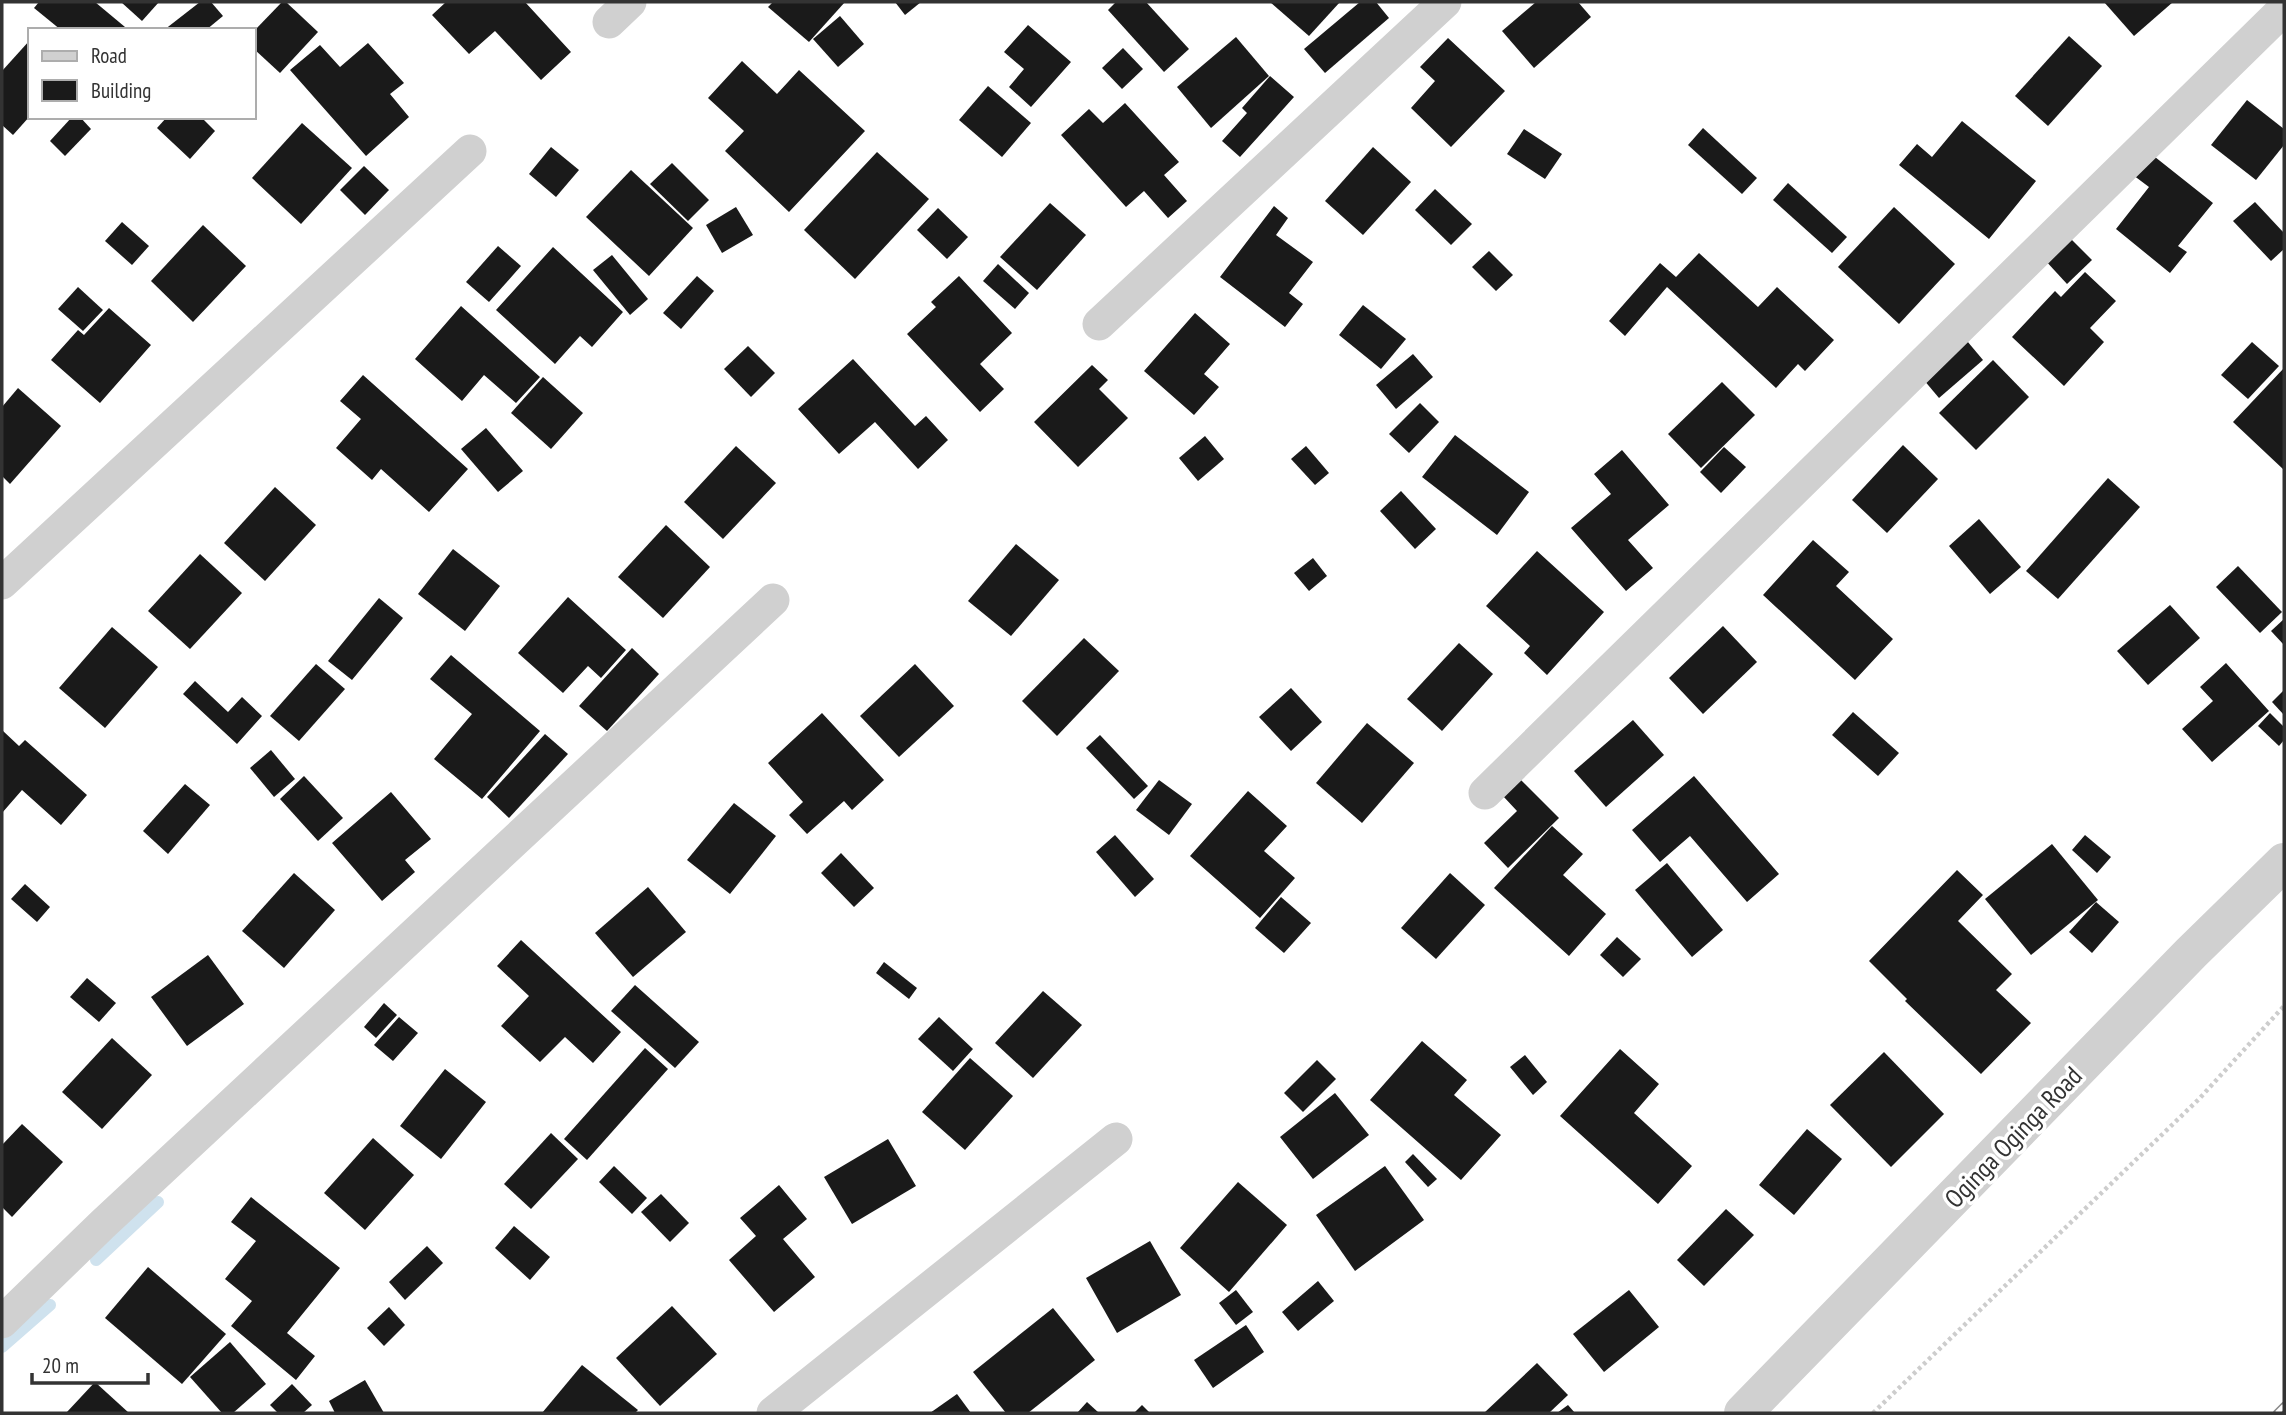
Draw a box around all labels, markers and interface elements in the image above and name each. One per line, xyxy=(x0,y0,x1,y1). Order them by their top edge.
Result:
legend xyxy=(28,28,256,119)
text: Road xyxy=(91,42,127,69)
text: Building xyxy=(91,77,151,104)
street label: Oginga Oginga Road xyxy=(1937,1059,2089,1215)
scale bar xyxy=(32,1342,147,1386)
text: 20 m xyxy=(42,1352,79,1379)

